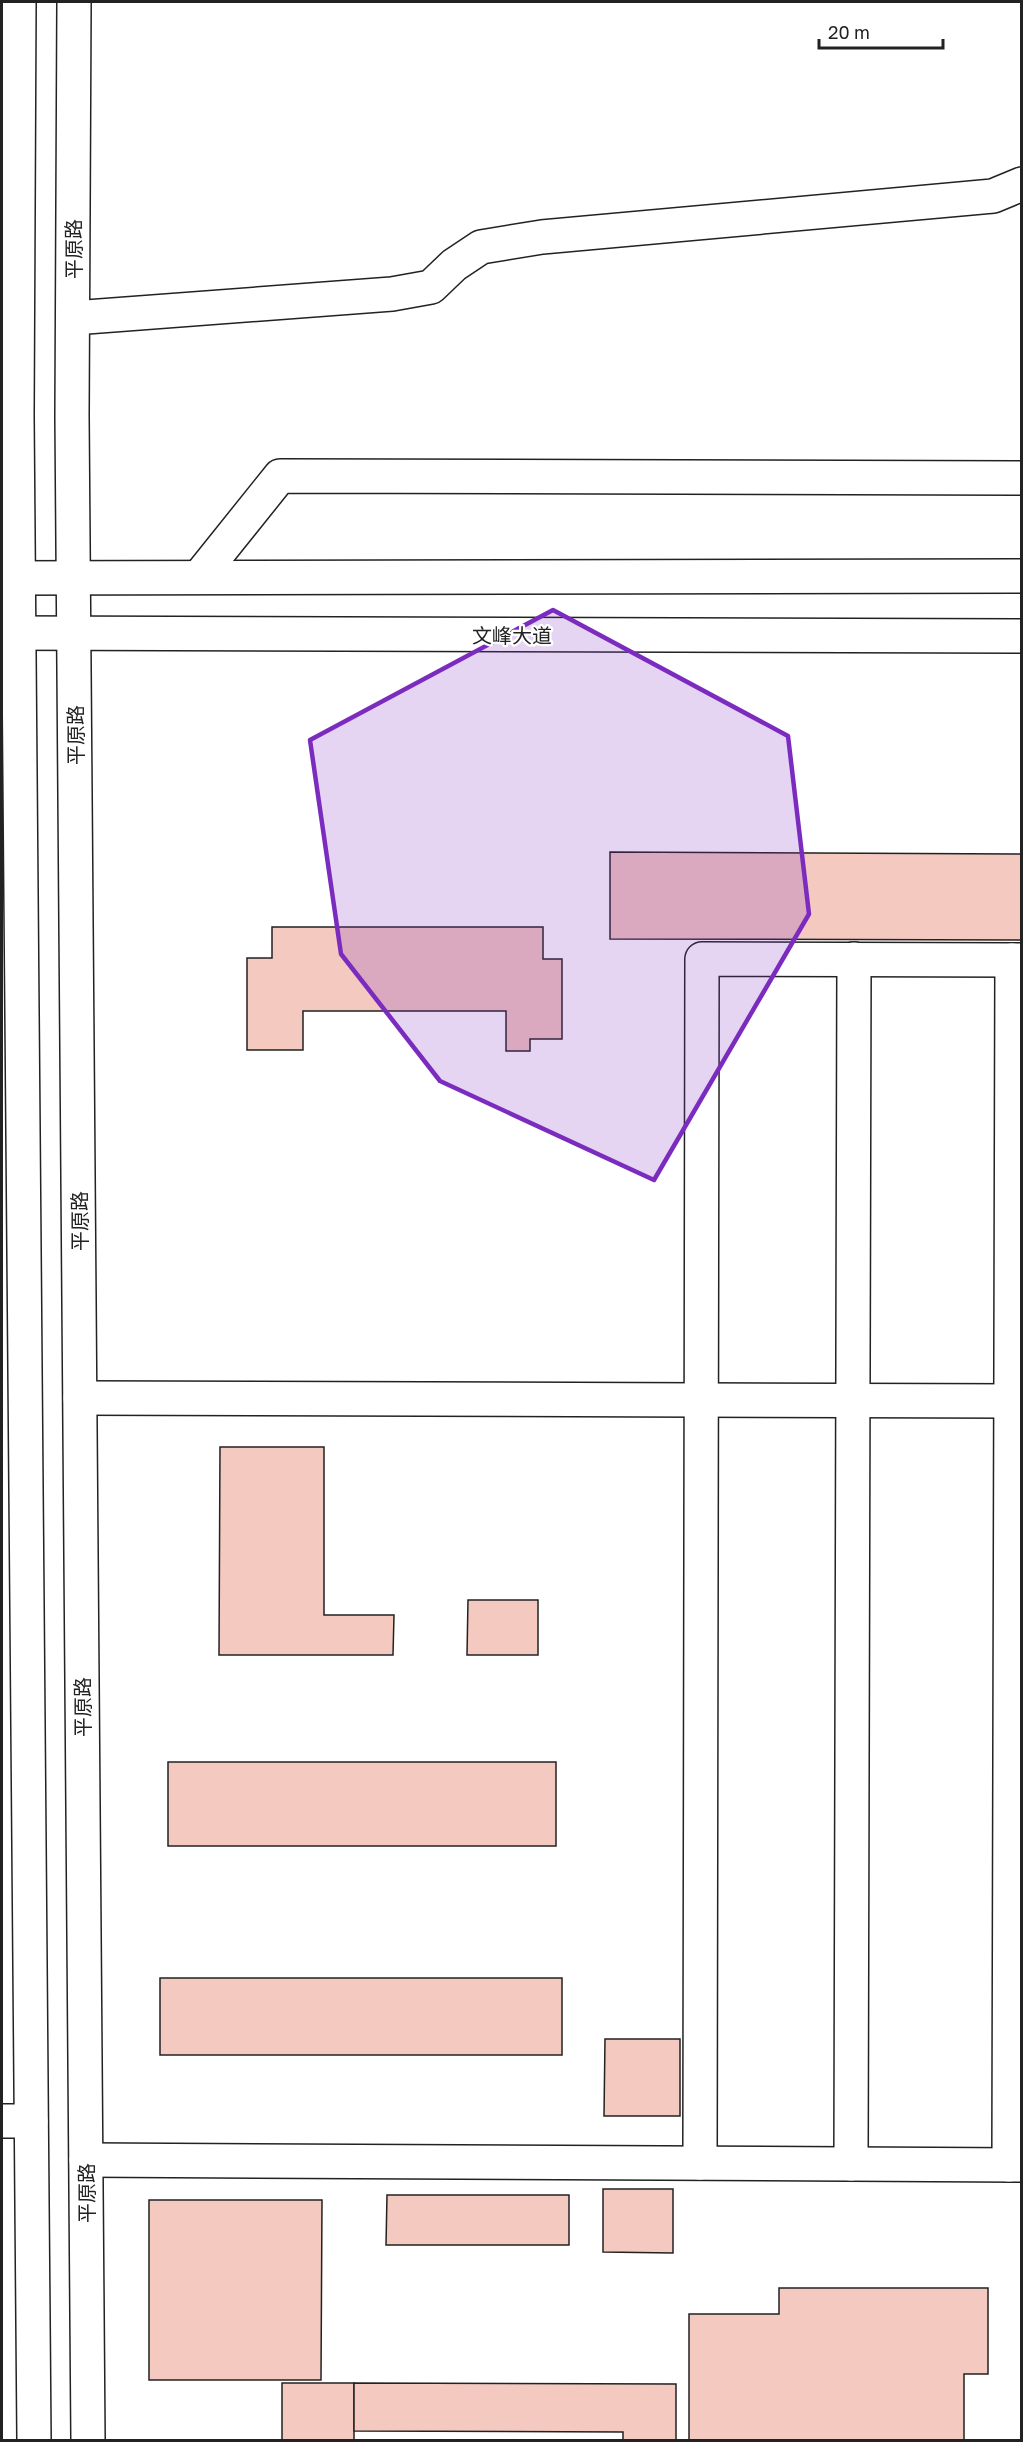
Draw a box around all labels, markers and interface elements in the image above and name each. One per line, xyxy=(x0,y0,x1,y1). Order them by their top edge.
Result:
scale bar xyxy=(819,12,944,50)
text: 20 m xyxy=(828,21,870,43)
street label: 平原路 xyxy=(61,219,85,279)
street label: 文峰大道 xyxy=(472,623,552,647)
street label: 平原路 xyxy=(63,705,87,765)
street label: 平原路 xyxy=(67,1191,91,1251)
street label: 平原路 xyxy=(70,1677,94,1737)
street label: 平原路 xyxy=(74,2163,98,2223)

